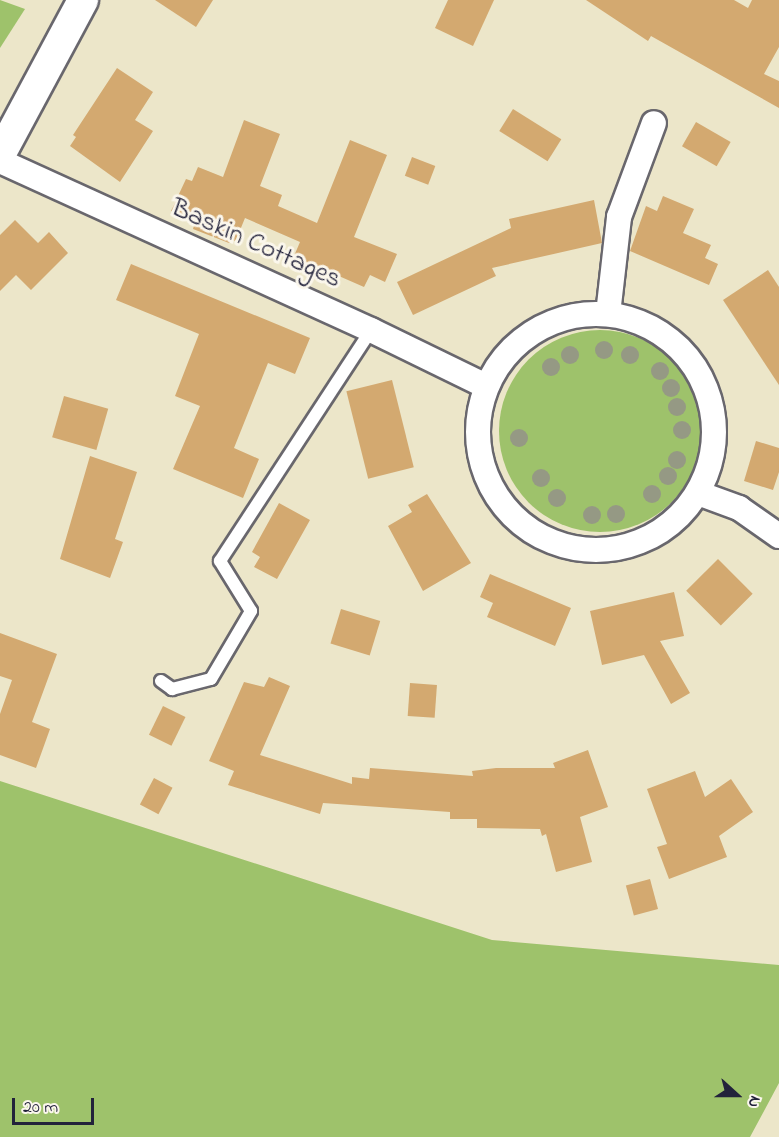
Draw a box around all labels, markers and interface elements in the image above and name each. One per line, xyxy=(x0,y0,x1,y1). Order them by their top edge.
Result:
street label: Baskin Cottages xyxy=(166,192,346,296)
north arrow xyxy=(707,1065,767,1125)
scale bar xyxy=(15,1086,98,1124)
text: N xyxy=(741,1092,767,1111)
text: 20 m xyxy=(23,1095,58,1121)

